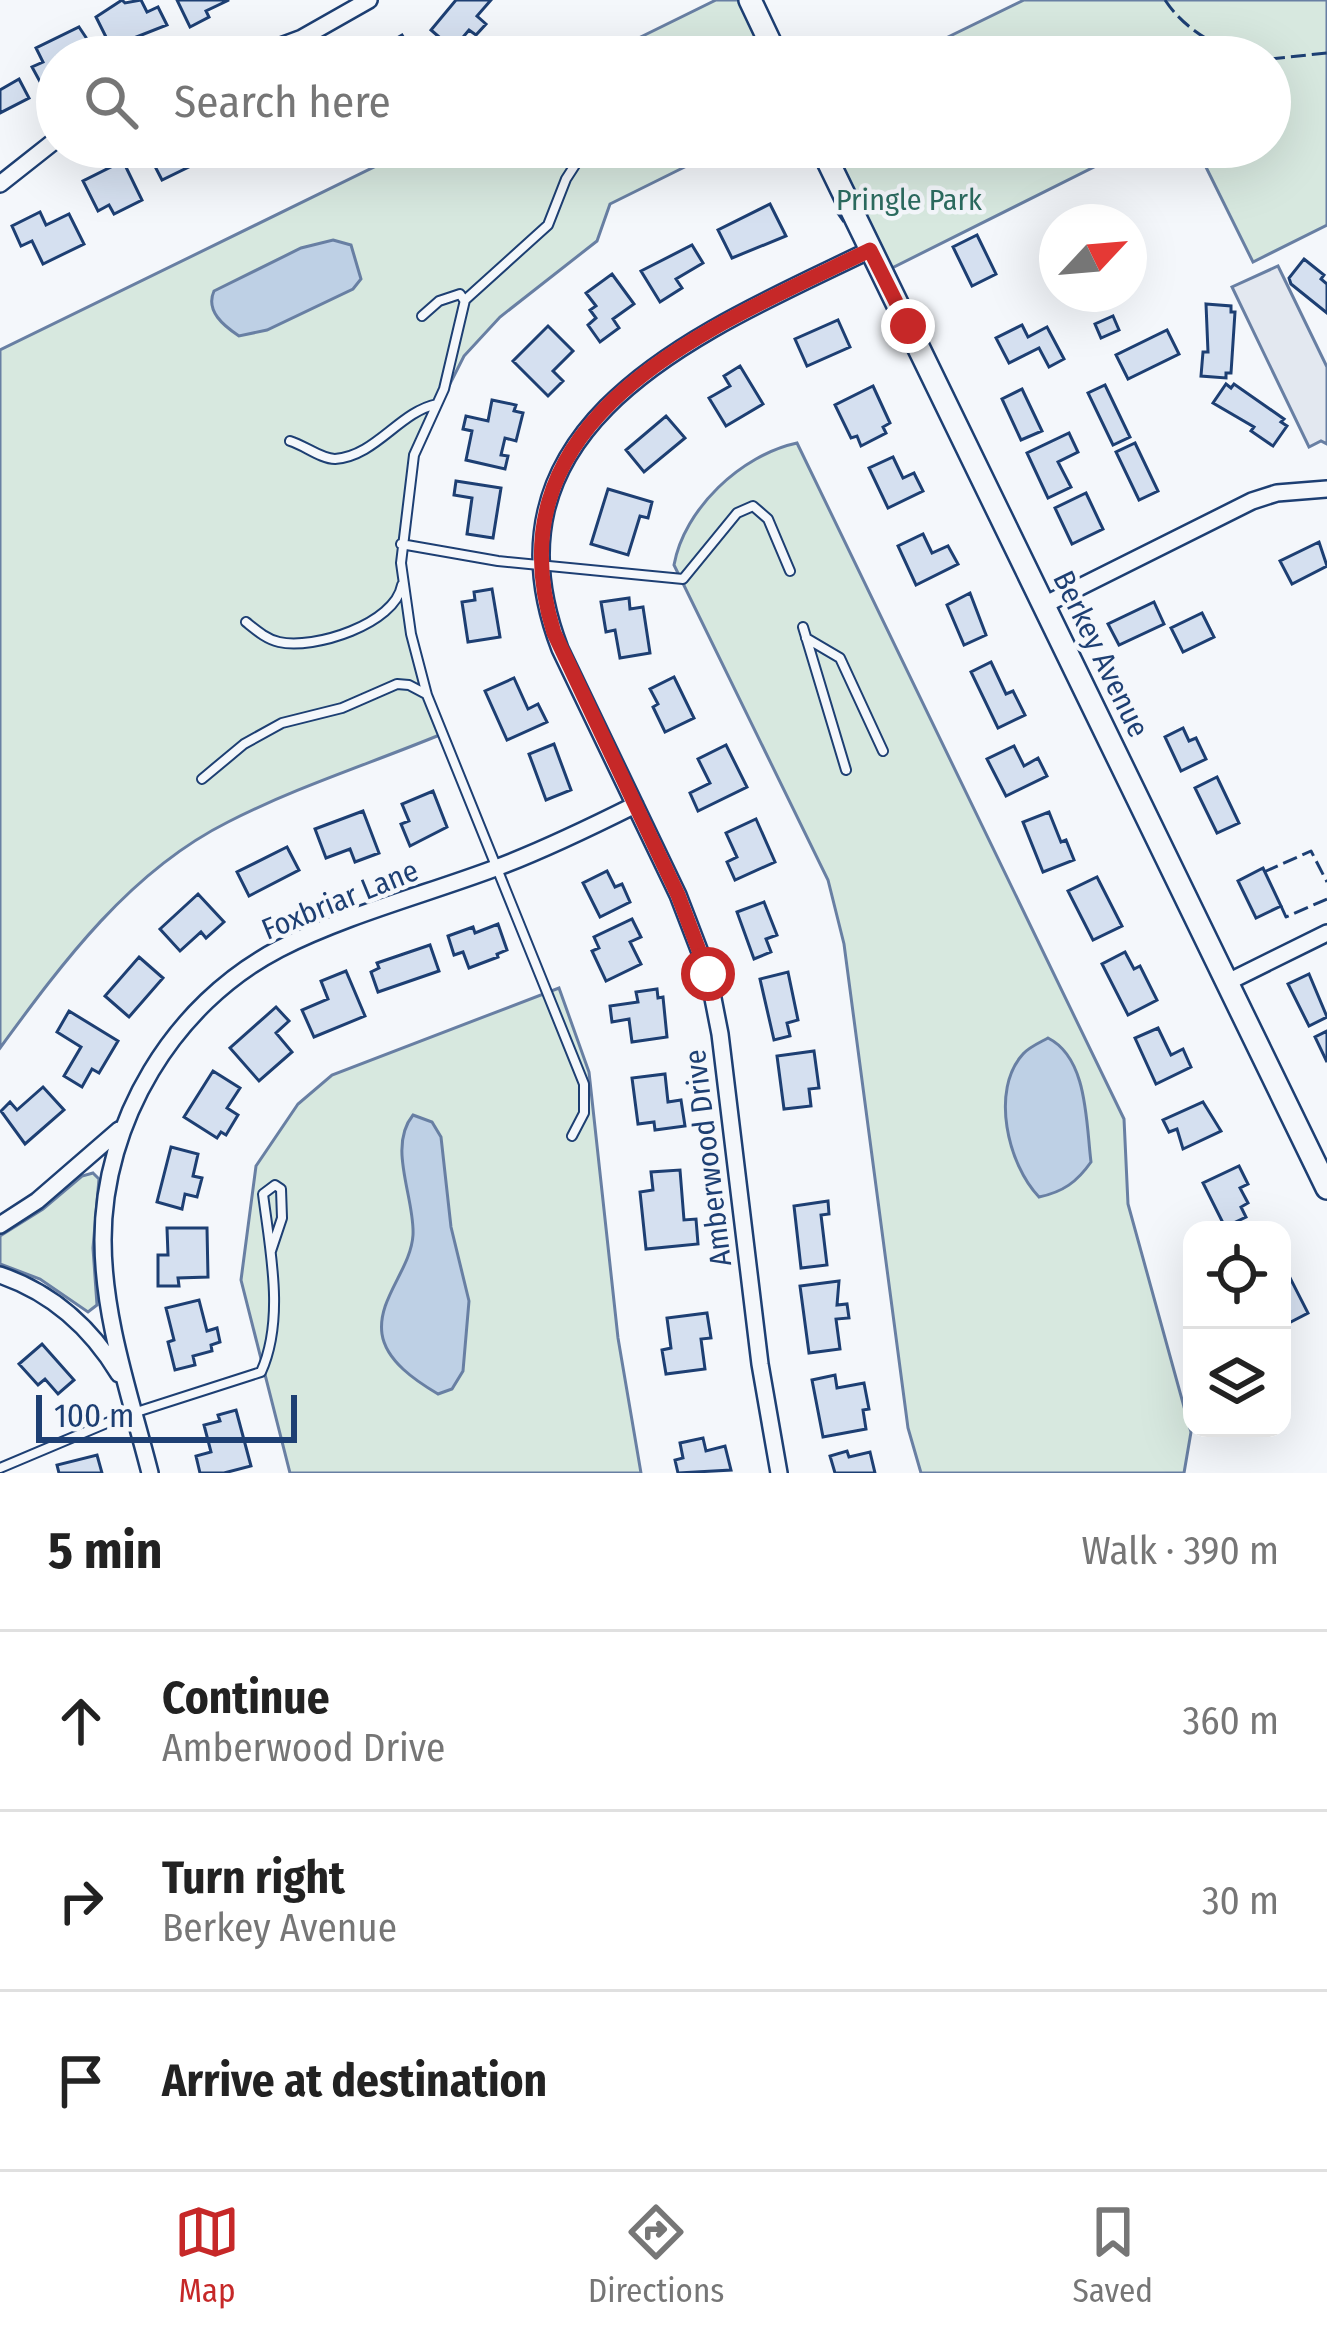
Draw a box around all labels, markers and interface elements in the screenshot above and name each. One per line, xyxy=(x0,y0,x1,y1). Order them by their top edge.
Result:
search box xyxy=(36,36,1291,168)
icon: search xyxy=(78,69,144,135)
text: Search here xyxy=(174,75,391,129)
park label: Pringle Park xyxy=(836,182,982,218)
north arrow xyxy=(1039,204,1147,312)
route end xyxy=(881,299,935,353)
street label: Berkey Avenue xyxy=(1045,565,1157,743)
street label: Foxbriar Lane xyxy=(257,852,423,948)
route start xyxy=(681,947,735,1001)
street label: Amberwood Drive xyxy=(677,1048,739,1268)
map controls xyxy=(1183,1221,1291,1437)
button: locate xyxy=(1183,1221,1291,1329)
button: layers xyxy=(1183,1329,1291,1437)
scale bar xyxy=(36,1389,297,1442)
text: 100 m xyxy=(54,1396,134,1436)
text: 5 min xyxy=(48,1520,163,1582)
text: Walk · 390 m xyxy=(1082,1528,1279,1574)
text: Continue xyxy=(162,1671,330,1725)
icon: ahead xyxy=(48,1688,114,1754)
text: 360 m xyxy=(1183,1698,1279,1744)
text: Amberwood Drive xyxy=(162,1725,445,1771)
text: Turn right xyxy=(162,1851,345,1905)
icon: right xyxy=(48,1868,114,1934)
text: 30 m xyxy=(1202,1878,1279,1924)
text: Berkey Avenue xyxy=(162,1905,397,1951)
icon: arrive xyxy=(48,2048,114,2114)
text: Arrive at destination xyxy=(162,2054,547,2108)
tab: Map xyxy=(174,2199,240,2311)
tab: Directions xyxy=(588,2199,724,2311)
tab: Saved xyxy=(1072,2199,1153,2311)

